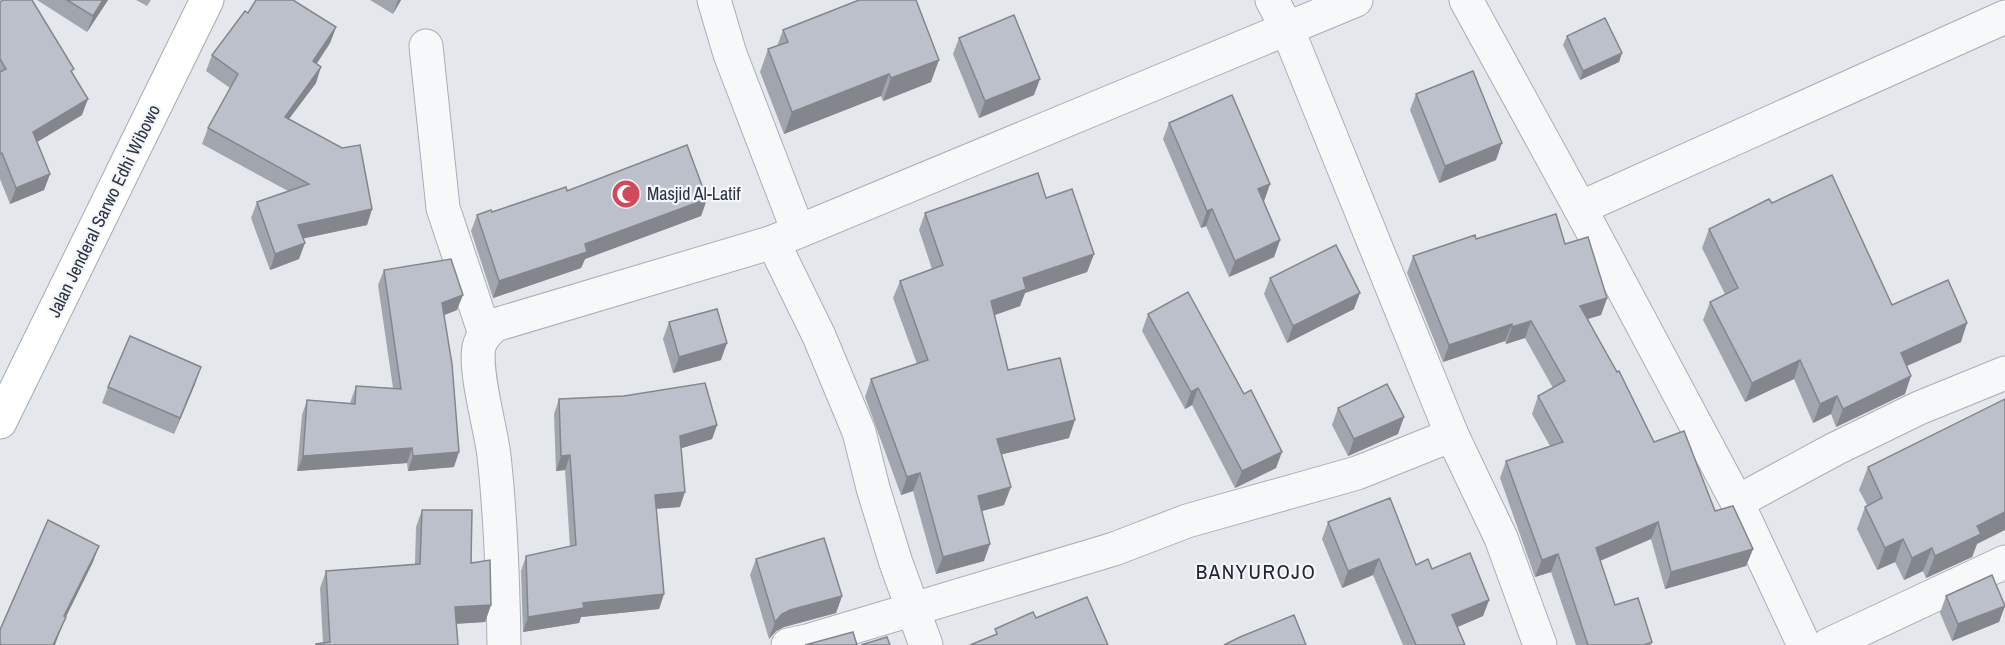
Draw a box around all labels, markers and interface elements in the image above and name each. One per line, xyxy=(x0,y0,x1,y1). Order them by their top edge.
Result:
street label: Jalan Jenderal Sarwo Edhi Wibowo xyxy=(41,100,166,321)
mosque icon: Masjid Al-Latif xyxy=(610,178,642,210)
place label: Masjid Al-Latif xyxy=(647,181,741,206)
district label: BANYUROJO xyxy=(1196,557,1316,586)

